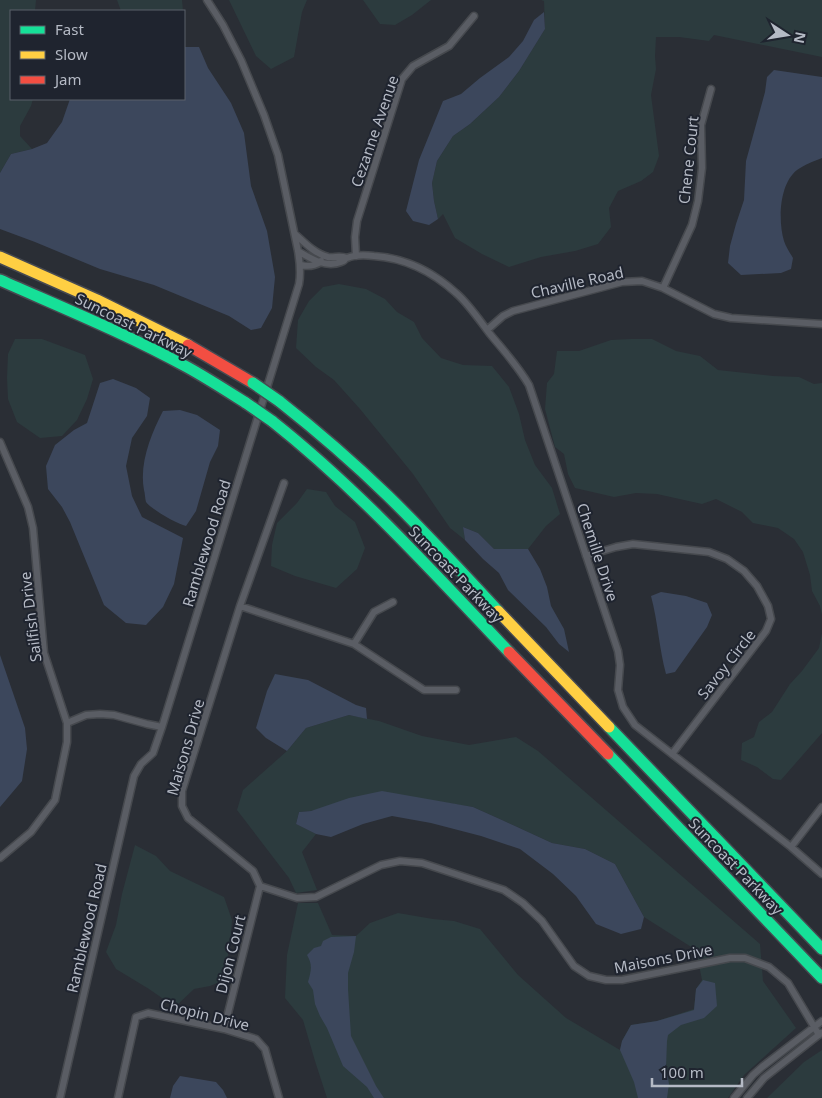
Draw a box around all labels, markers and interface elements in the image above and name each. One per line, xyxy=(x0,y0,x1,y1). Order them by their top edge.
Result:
legend xyxy=(10,10,185,100)
north arrow xyxy=(762,10,812,60)
text: Fast xyxy=(55,19,84,39)
text: N xyxy=(790,30,811,45)
text: Slow xyxy=(55,44,88,64)
text: Jam xyxy=(53,69,82,89)
street label: Cezanne Avenue xyxy=(346,73,402,189)
street label: Chene Court xyxy=(673,114,703,205)
street label: Chaville Road xyxy=(529,262,625,302)
street label: Suncoast Parkway xyxy=(72,288,196,362)
street label: Ramblewood Road xyxy=(177,477,235,609)
street label: Chemille Drive xyxy=(573,500,623,604)
street label: Suncoast Parkway xyxy=(405,521,508,627)
street label: Sailfish Drive xyxy=(15,571,45,663)
street label: Savoy Circle xyxy=(692,625,760,703)
street label: Maisons Drive xyxy=(162,696,208,798)
street label: Suncoast Parkway xyxy=(685,813,788,919)
street label: Ramblewood Road xyxy=(61,861,111,995)
street label: Dijon Court xyxy=(211,912,250,995)
street label: Maisons Drive xyxy=(612,939,714,977)
street label: Chopin Drive xyxy=(158,993,252,1035)
scale bar xyxy=(652,1056,742,1088)
text: 100 m xyxy=(660,1062,704,1082)

